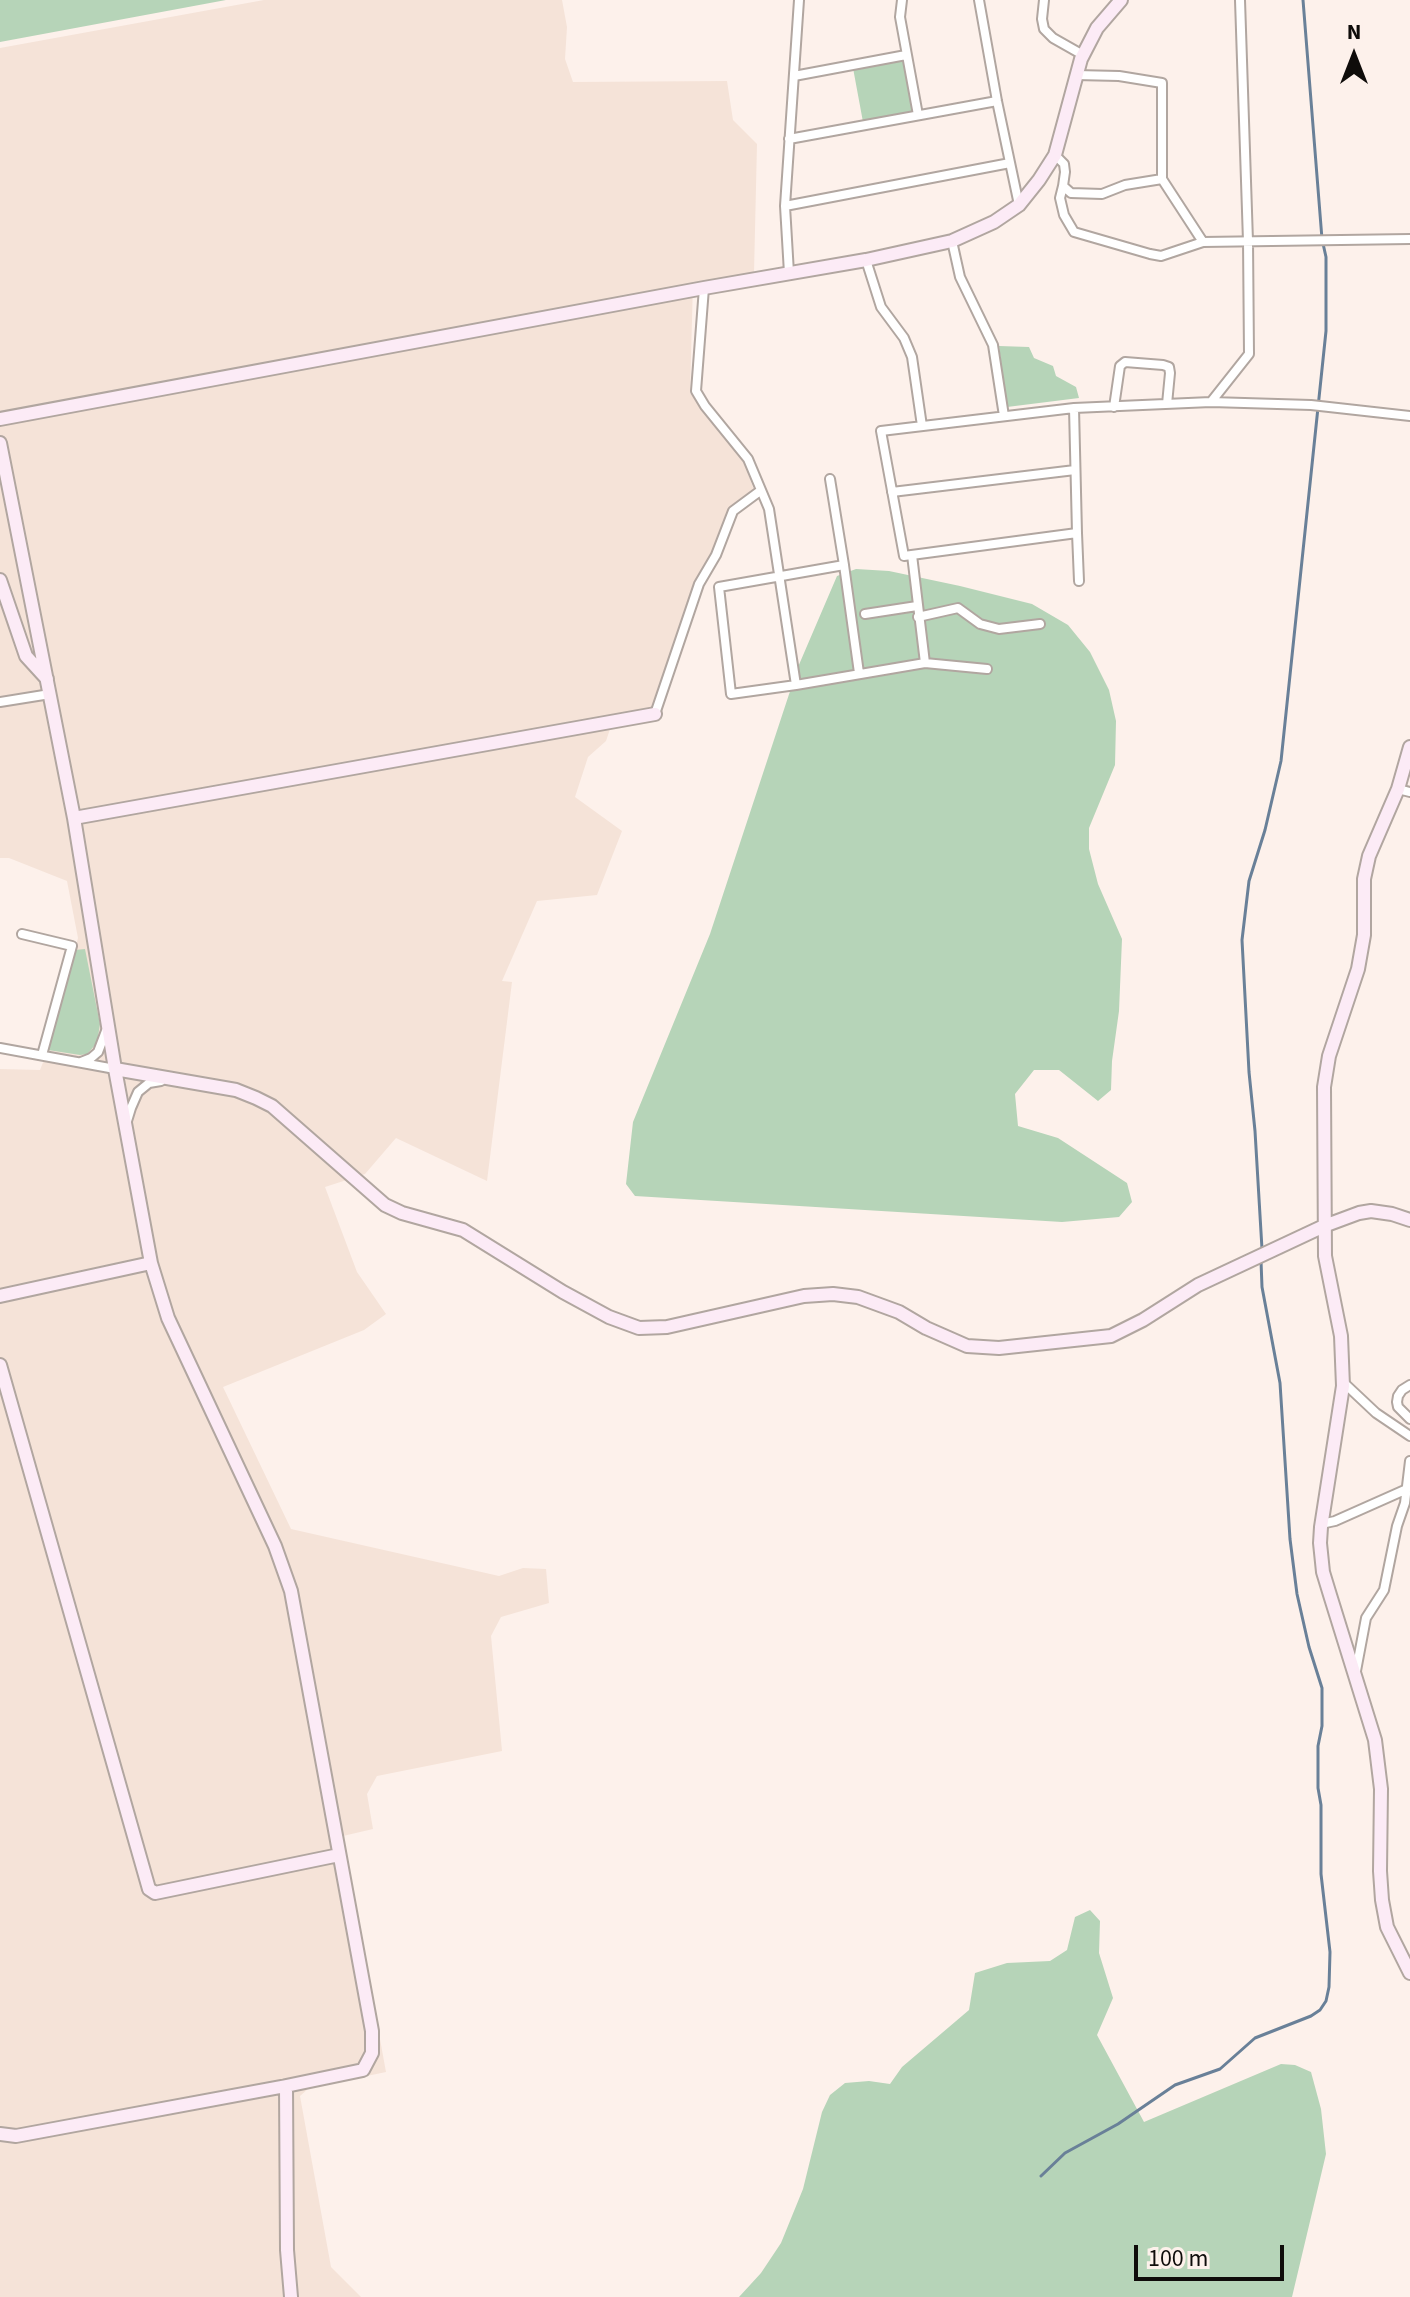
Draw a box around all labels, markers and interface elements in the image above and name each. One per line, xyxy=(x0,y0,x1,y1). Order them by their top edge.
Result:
north arrow xyxy=(1314,16,1394,96)
text: N xyxy=(1347,16,1361,48)
scale bar xyxy=(1138,2229,1288,2279)
text: 100 m xyxy=(1148,2241,1208,2276)

